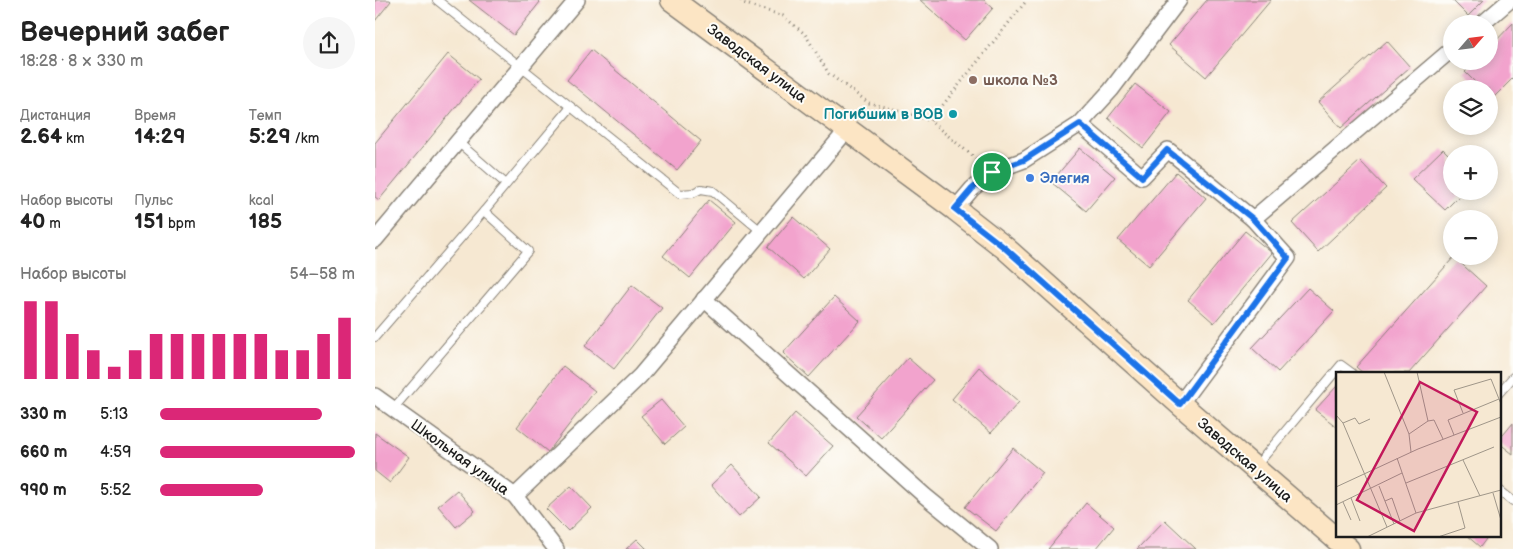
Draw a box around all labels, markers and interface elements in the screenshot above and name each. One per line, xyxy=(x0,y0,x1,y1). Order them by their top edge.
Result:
north arrow xyxy=(1443,15,1497,70)
map controls xyxy=(1443,15,1498,265)
text: Вечерний забег xyxy=(20,16,229,49)
button: share xyxy=(303,17,355,69)
street label: Заводская улица xyxy=(703,20,810,107)
text: 18:28 · 8 × 330 m xyxy=(20,52,143,71)
place label: школа №3 xyxy=(983,71,1058,90)
marker: школа №3 xyxy=(967,74,979,86)
button: layers xyxy=(1443,80,1498,135)
place label: Погибшим в ВОВ xyxy=(823,105,943,124)
text: Дистанция xyxy=(20,107,91,124)
text: Время xyxy=(134,107,176,124)
text: Темп xyxy=(249,107,282,124)
marker: Погибшим в ВОВ xyxy=(947,108,959,120)
text: 2.64 xyxy=(20,124,62,149)
text: 14:29 xyxy=(134,124,185,149)
text: 5:29 xyxy=(249,124,291,149)
text: km xyxy=(62,130,85,147)
text: /km xyxy=(291,130,319,147)
button: + xyxy=(1443,145,1498,200)
pin xyxy=(971,151,1013,193)
icon: arrive xyxy=(978,158,1006,186)
place label: Элегия xyxy=(1040,169,1090,188)
marker: Элегия xyxy=(1024,172,1036,184)
text: Набор высоты xyxy=(20,192,113,209)
text: Пульс xyxy=(134,192,173,209)
text: kcal xyxy=(249,192,274,209)
text: 40 xyxy=(20,209,45,234)
text: 151 xyxy=(134,209,164,234)
text: 185 xyxy=(249,209,282,234)
button: − xyxy=(1443,210,1498,265)
text: m xyxy=(45,215,61,232)
text: bpm xyxy=(164,215,196,232)
text: Набор высоты xyxy=(20,265,127,284)
text: 54–58 m xyxy=(289,265,355,284)
inset map xyxy=(1336,372,1501,536)
text: 330 m xyxy=(20,405,67,424)
text: 5:13 xyxy=(100,405,128,424)
street label: Заводская улица xyxy=(1193,414,1296,507)
street label: Школьная улица xyxy=(407,415,513,500)
text: 660 m xyxy=(20,443,67,462)
text: 4:59 xyxy=(100,443,131,462)
text: 990 m xyxy=(20,481,67,500)
text: 5:52 xyxy=(100,481,131,500)

